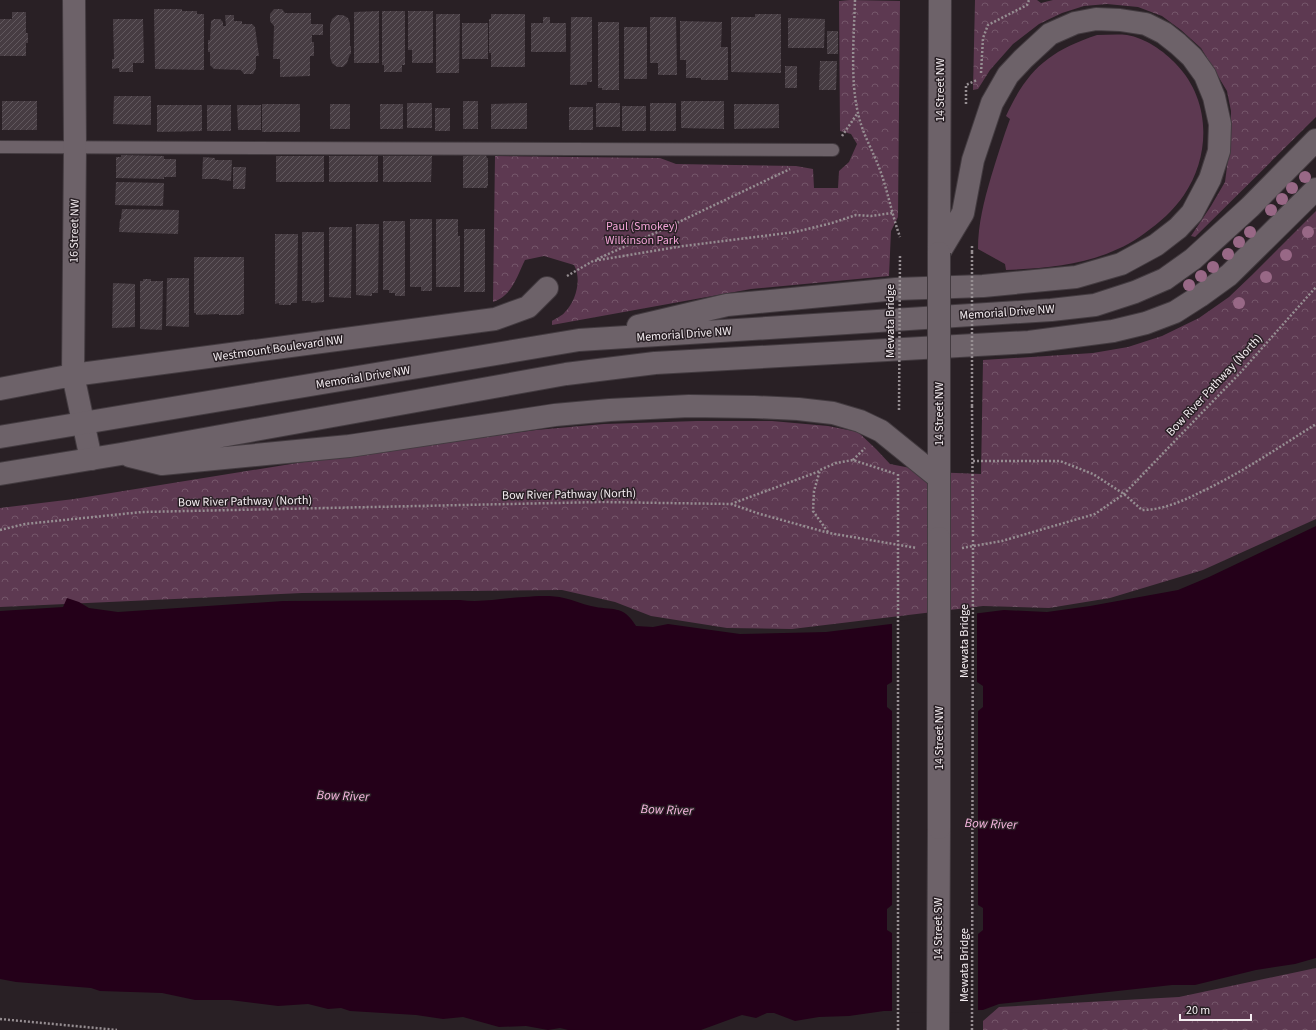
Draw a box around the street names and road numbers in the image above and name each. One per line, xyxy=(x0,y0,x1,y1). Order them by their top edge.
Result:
street label: 14 Street NW xyxy=(932,57,949,122)
street label: 16 Street NW xyxy=(65,198,84,263)
street label: Mewata Bridge xyxy=(882,284,899,358)
street label: Memorial Drive NW xyxy=(959,301,1056,324)
street label: Memorial Drive NW xyxy=(636,323,733,346)
street label: Westmount Boulevard NW xyxy=(212,331,345,366)
street label: Bow River Pathway (North) xyxy=(1162,331,1266,440)
street label: Memorial Drive NW xyxy=(315,362,412,393)
street label: 14 Street NW xyxy=(931,381,948,446)
street label: Bow River Pathway (North) xyxy=(502,485,636,504)
street label: Bow River Pathway (North) xyxy=(178,492,312,511)
street label: Mewata Bridge xyxy=(956,604,973,678)
street label: 14 Street NW xyxy=(931,705,948,770)
street label: 14 Street SW xyxy=(930,897,947,960)
street label: Mewata Bridge xyxy=(956,928,973,1002)

